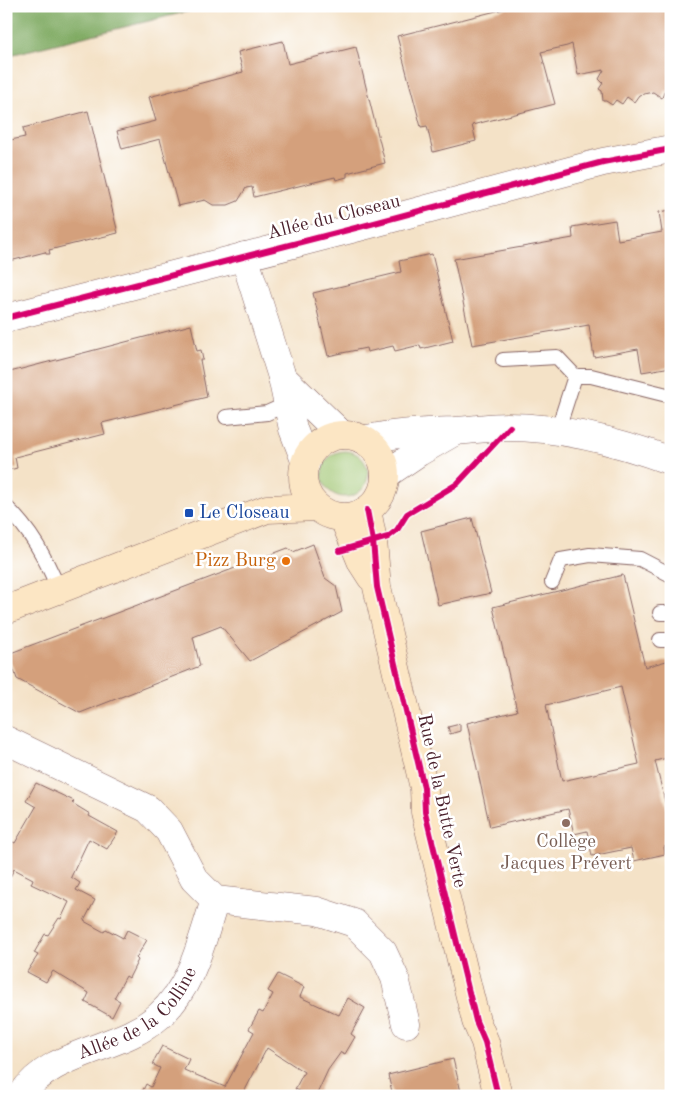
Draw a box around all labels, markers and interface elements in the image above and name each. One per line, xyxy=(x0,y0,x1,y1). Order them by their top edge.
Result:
street label: Allée du Closeau xyxy=(265,192,403,244)
place label: Le Closeau xyxy=(199,504,290,523)
marker: Le Closeau xyxy=(183,507,195,519)
place label: Pizz Burg xyxy=(195,552,277,571)
marker: Pizz Burg xyxy=(280,555,292,567)
street label: Rue de la Butte Verte xyxy=(413,712,469,890)
marker: Collège Jacques Prévert xyxy=(560,817,572,829)
place label: Collège Jacques Prévert xyxy=(500,833,632,874)
street label: Allée de la Colline xyxy=(75,964,200,1064)

